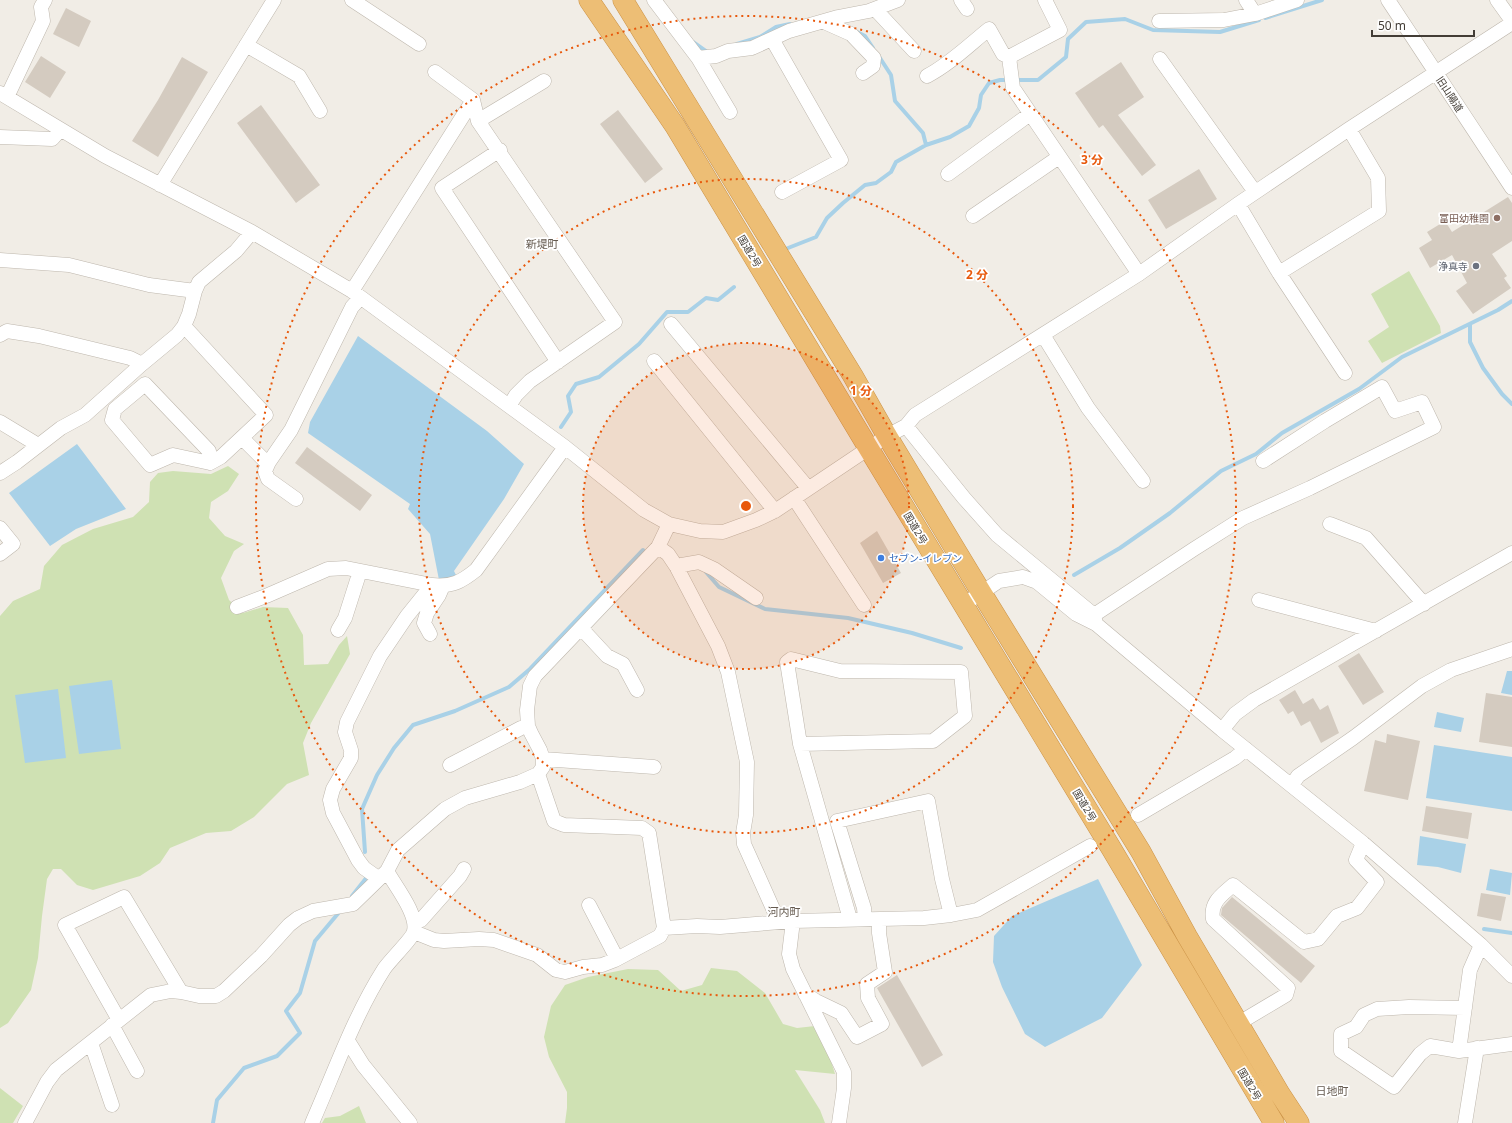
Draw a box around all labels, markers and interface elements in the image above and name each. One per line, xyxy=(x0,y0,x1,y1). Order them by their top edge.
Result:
scale bar xyxy=(1372,12,1474,38)
text: 50 m xyxy=(1378,17,1406,34)
street label: 旧山陽道 xyxy=(1433,73,1467,115)
text: 3 分 xyxy=(1081,151,1103,168)
place label: 富田幼稚園 xyxy=(1439,211,1489,225)
marker: 富田幼稚園 xyxy=(1492,213,1502,223)
street label: 国道2号 xyxy=(735,232,765,270)
district label: 新堤町 xyxy=(526,236,559,251)
place label: 浄真寺 xyxy=(1438,259,1468,273)
marker: 浄真寺 xyxy=(1471,261,1481,271)
text: 2 分 xyxy=(966,266,988,283)
text: 1 分 xyxy=(850,382,872,399)
centre of rings xyxy=(739,499,753,513)
street label: 国道2号 xyxy=(901,509,931,547)
place label: セブン-イレブン xyxy=(889,551,962,565)
marker: セブン-イレブン xyxy=(876,553,886,563)
street label: 国道2号 xyxy=(1070,786,1100,824)
district label: 河内町 xyxy=(768,904,801,919)
street label: 国道2号 xyxy=(1235,1065,1265,1103)
district label: 日地町 xyxy=(1316,1083,1349,1098)

